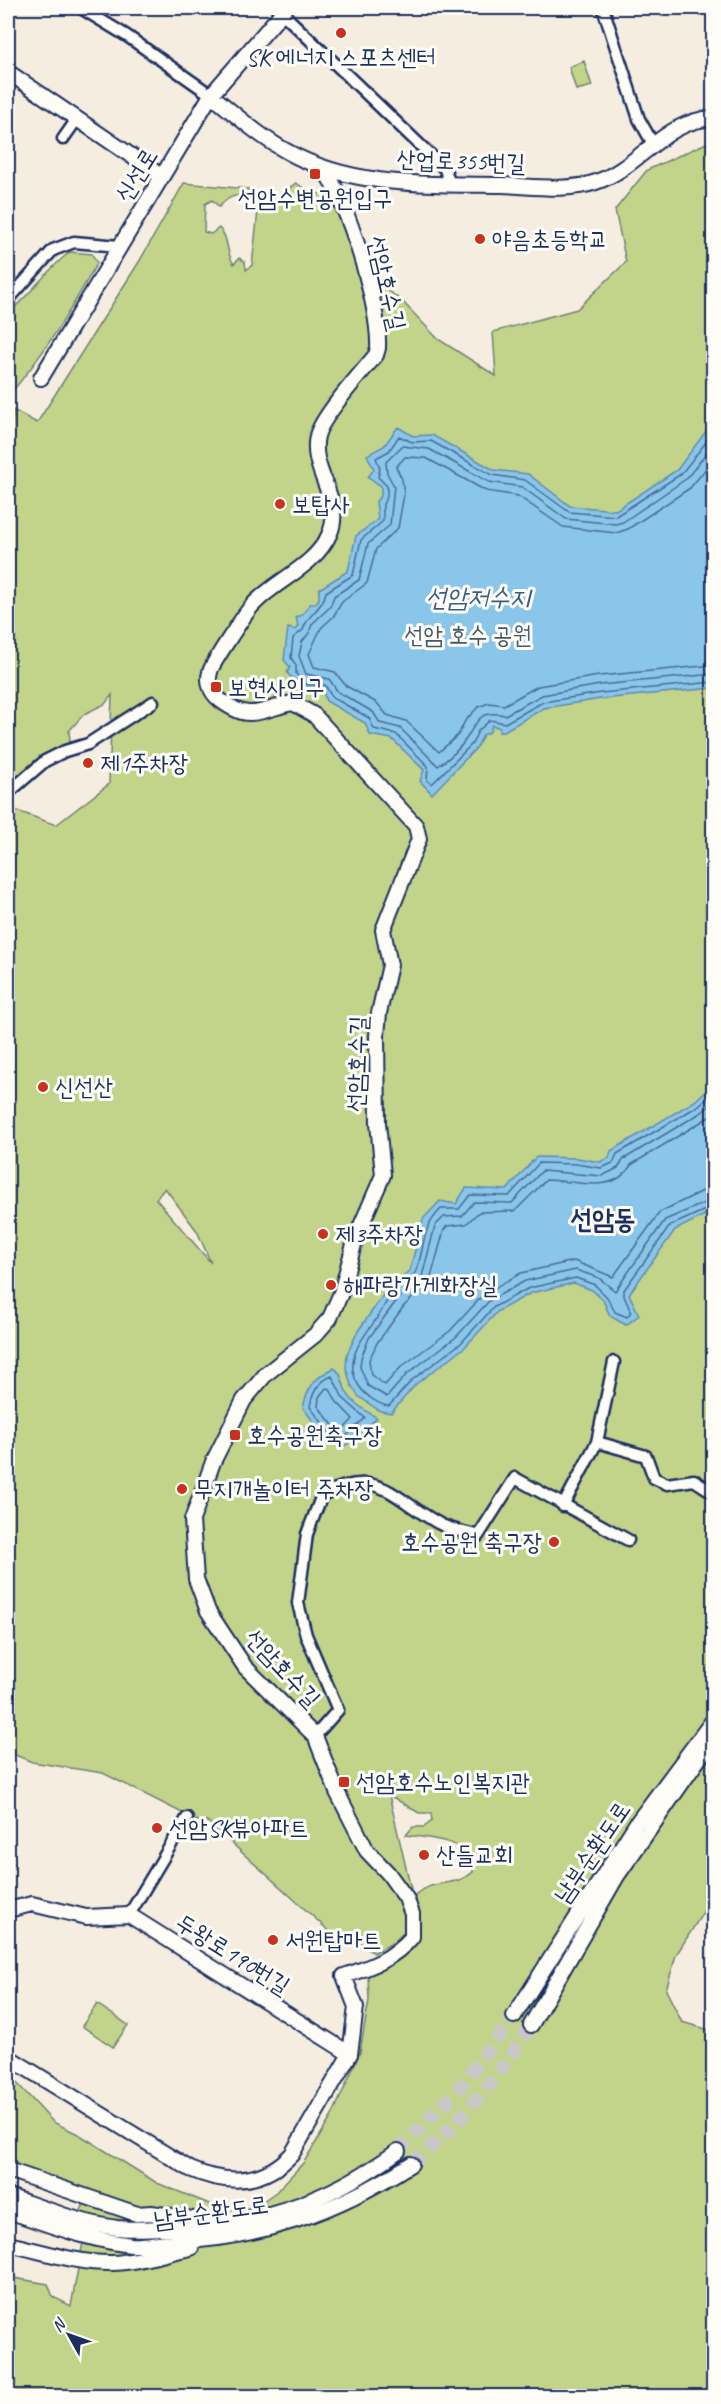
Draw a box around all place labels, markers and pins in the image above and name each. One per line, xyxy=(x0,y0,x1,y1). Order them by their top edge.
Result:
marker: SK 에너지 스포츠센터 xyxy=(334,26,348,40)
place label: SK 에너지 스포츠센터 xyxy=(246,42,436,72)
marker: 선암수변공원입구 xyxy=(308,167,322,181)
place label: 선암수변공원입구 xyxy=(238,183,392,213)
place label: 야음초등학교 xyxy=(492,224,608,254)
marker: 야음초등학교 xyxy=(473,232,487,246)
place label: 보탑사 xyxy=(292,489,350,519)
marker: 보탑사 xyxy=(273,497,287,511)
place label: 보현사입구 xyxy=(228,672,325,702)
marker: 보현사입구 xyxy=(209,680,223,694)
place label: 제1주차장 xyxy=(100,748,188,778)
marker: 제1주차장 xyxy=(81,756,95,770)
place label: 신선산 xyxy=(55,1072,113,1102)
marker: 신선산 xyxy=(36,1080,50,1094)
place label: 제3주차장 xyxy=(335,1219,423,1249)
marker: 제3주차장 xyxy=(316,1227,330,1241)
place label: 해파랑가게화장실 xyxy=(343,1270,498,1300)
marker: 해파랑가게화장실 xyxy=(324,1278,338,1292)
place label: 호수공원축구장 xyxy=(247,1420,382,1450)
marker: 호수공원축구장 xyxy=(228,1428,242,1442)
place label: 무지개놀이터 주차장 xyxy=(194,1474,374,1504)
marker: 무지개놀이터 주차장 xyxy=(175,1482,189,1496)
place label: 호수공원 축구장 xyxy=(401,1527,542,1557)
marker: 호수공원 축구장 xyxy=(547,1535,561,1549)
place label: 선암호수노인복지관 xyxy=(356,1767,530,1797)
marker: 선암호수노인복지관 xyxy=(337,1775,351,1789)
place label: 선암SK뷰아파트 xyxy=(169,1813,309,1843)
marker: 선암SK뷰아파트 xyxy=(150,1821,164,1835)
place label: 산들교회 xyxy=(436,1840,513,1870)
marker: 산들교회 xyxy=(417,1848,431,1862)
place label: 서원탑마트 xyxy=(285,1925,382,1955)
marker: 서원탑마트 xyxy=(266,1933,280,1947)

